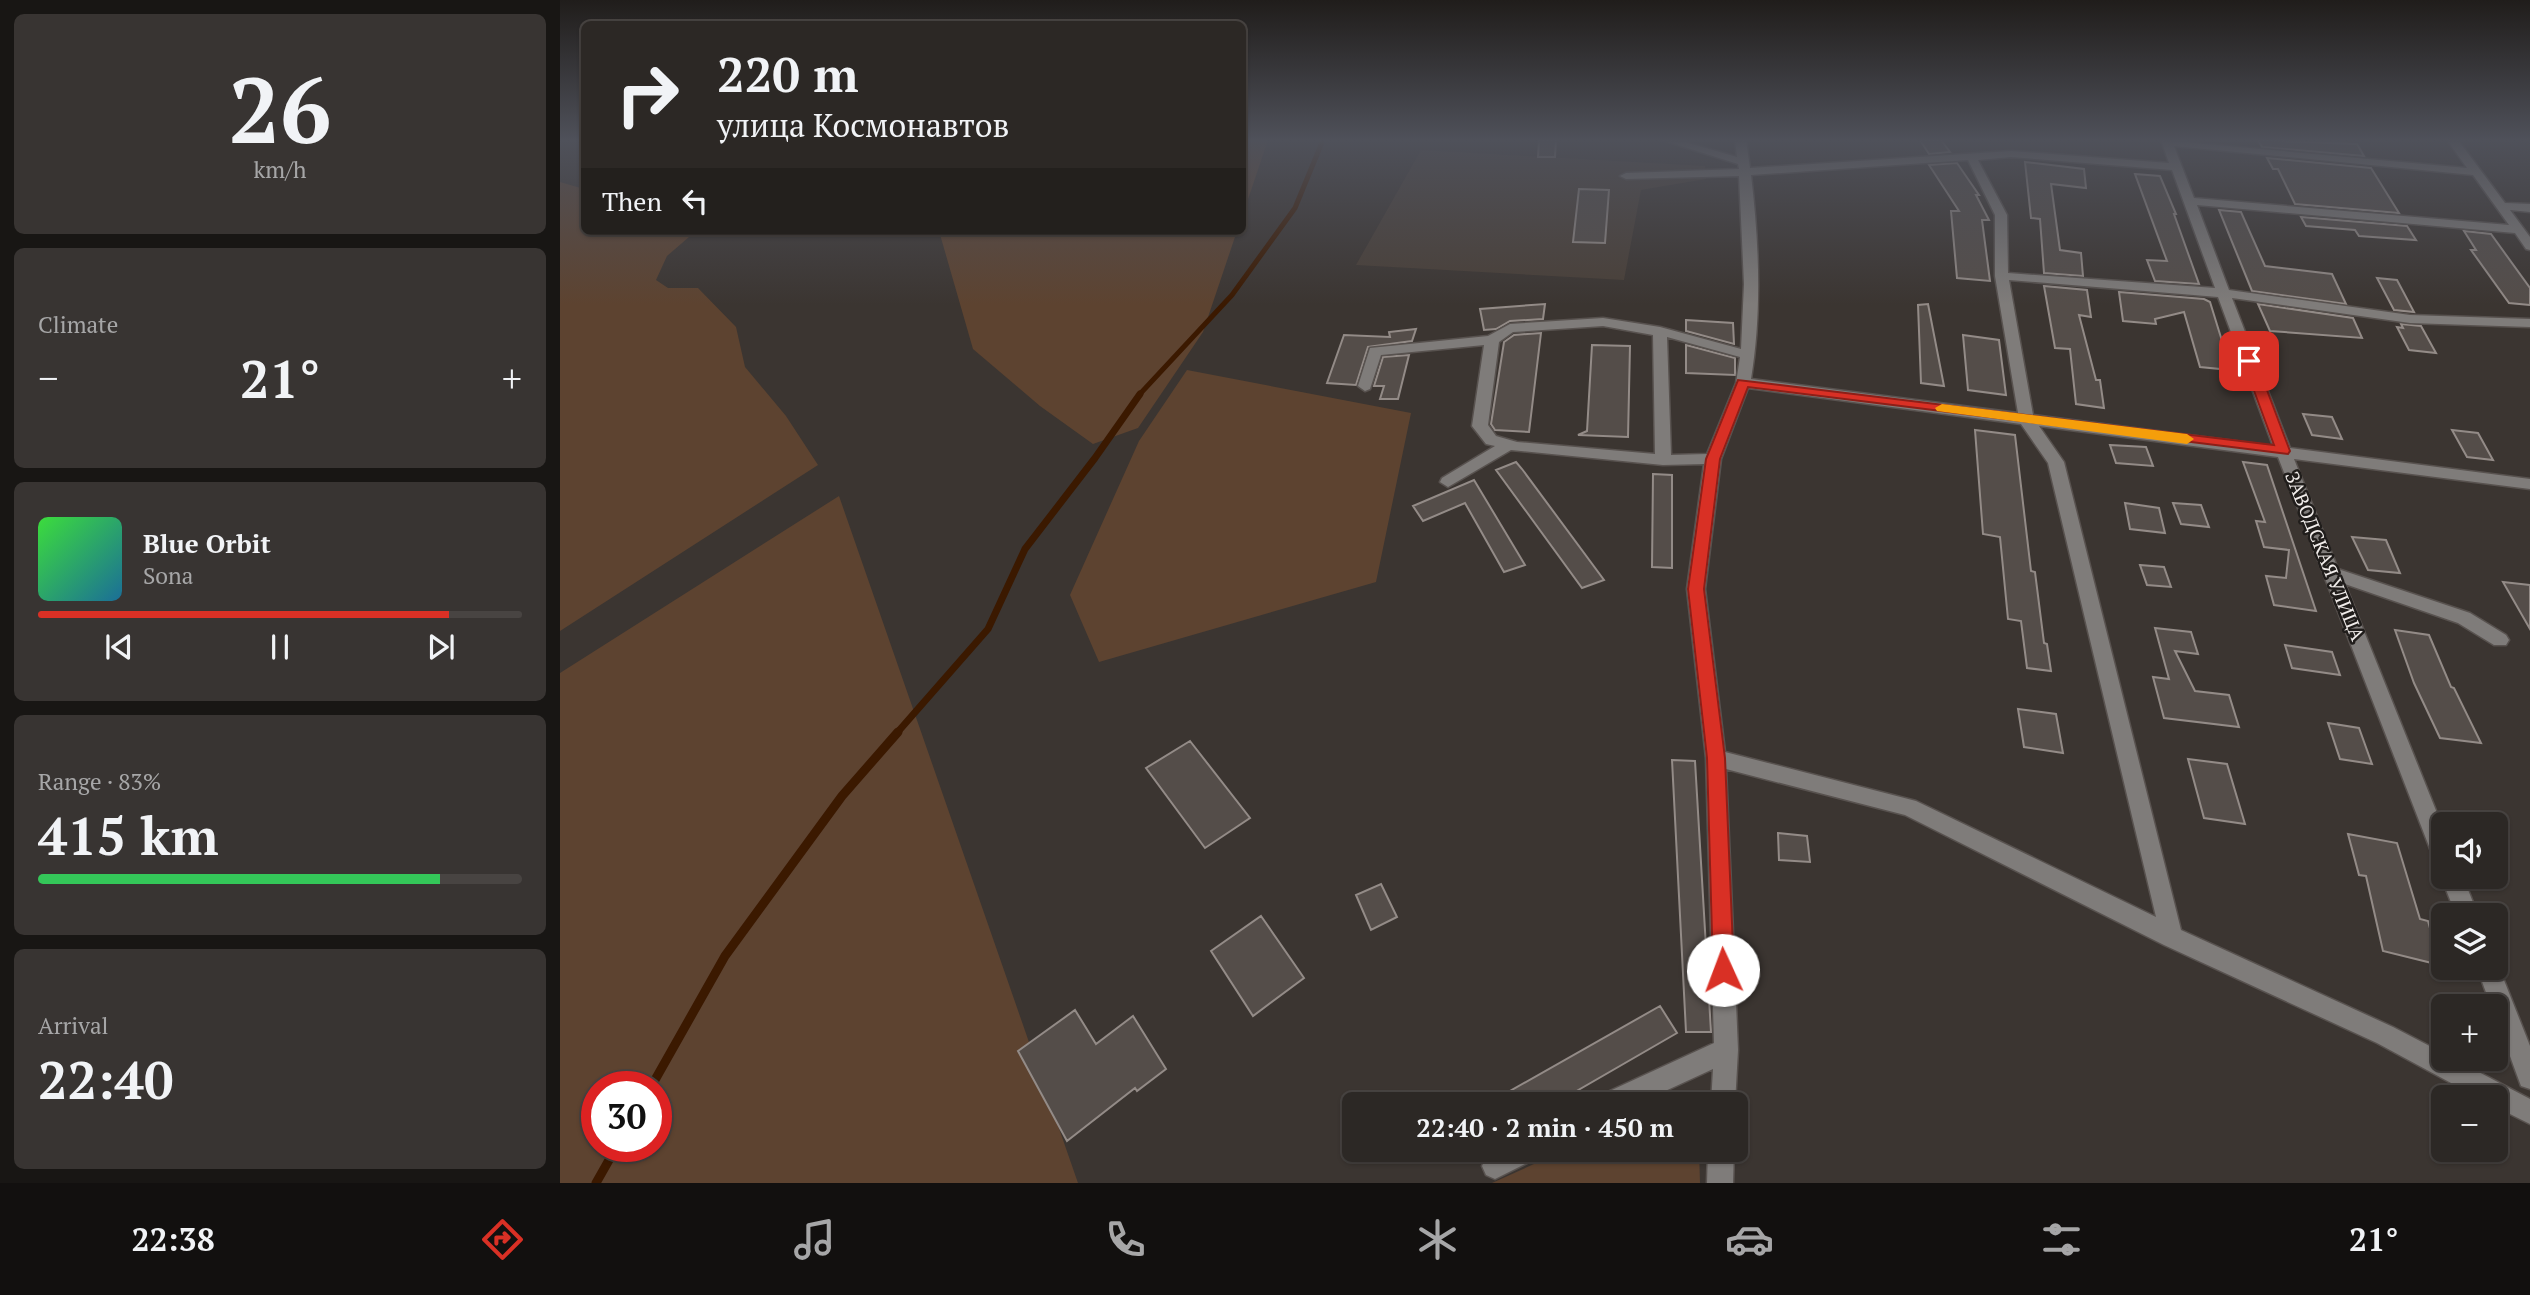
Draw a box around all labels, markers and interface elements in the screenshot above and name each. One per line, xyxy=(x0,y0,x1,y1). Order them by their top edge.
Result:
text: 220 m xyxy=(717,41,859,106)
text: 26 xyxy=(229,48,331,169)
icon: right xyxy=(602,49,693,140)
text: улица Космонавтов xyxy=(717,104,1009,146)
text: km/h xyxy=(253,154,307,185)
icon: left xyxy=(676,182,714,220)
text: Then xyxy=(602,184,662,218)
text: Climate xyxy=(38,309,118,340)
pin xyxy=(2219,331,2279,391)
icon: arrive xyxy=(2230,342,2268,380)
text: 21° xyxy=(240,344,320,413)
text: − xyxy=(38,353,58,403)
text: + xyxy=(502,353,522,403)
street label: ЗАВОДСКАЯ УЛИЦА xyxy=(2280,468,2371,644)
text: Blue Orbit xyxy=(143,526,271,560)
text: Sona xyxy=(143,560,193,591)
icon: previous xyxy=(100,628,138,666)
icon: pause xyxy=(261,628,299,666)
icon: next xyxy=(422,628,460,666)
text: Range · 83% xyxy=(38,766,161,797)
text: 415 km xyxy=(38,801,219,870)
map controls xyxy=(2431,812,2508,1162)
button: sound xyxy=(2431,812,2508,889)
button: layers xyxy=(2431,903,2508,980)
position arrow xyxy=(1686,933,1760,1007)
button: + xyxy=(2431,994,2508,1071)
text: Arrival xyxy=(38,1010,109,1041)
text: 22:40 xyxy=(38,1045,173,1114)
speed limit sign: 30 xyxy=(581,1071,672,1162)
button: − xyxy=(2431,1085,2508,1162)
text: 22:40 · 2 min · 450 m xyxy=(1416,1110,1674,1144)
icon: directions xyxy=(478,1215,527,1264)
icon: music xyxy=(790,1215,839,1264)
icon: phone xyxy=(1101,1215,1150,1264)
icon: climate xyxy=(1413,1215,1462,1264)
icon: car xyxy=(1725,1215,1774,1264)
icon: filters xyxy=(2037,1215,2086,1264)
text: 22:38 xyxy=(131,1218,215,1260)
text: 21° xyxy=(2349,1218,2398,1260)

